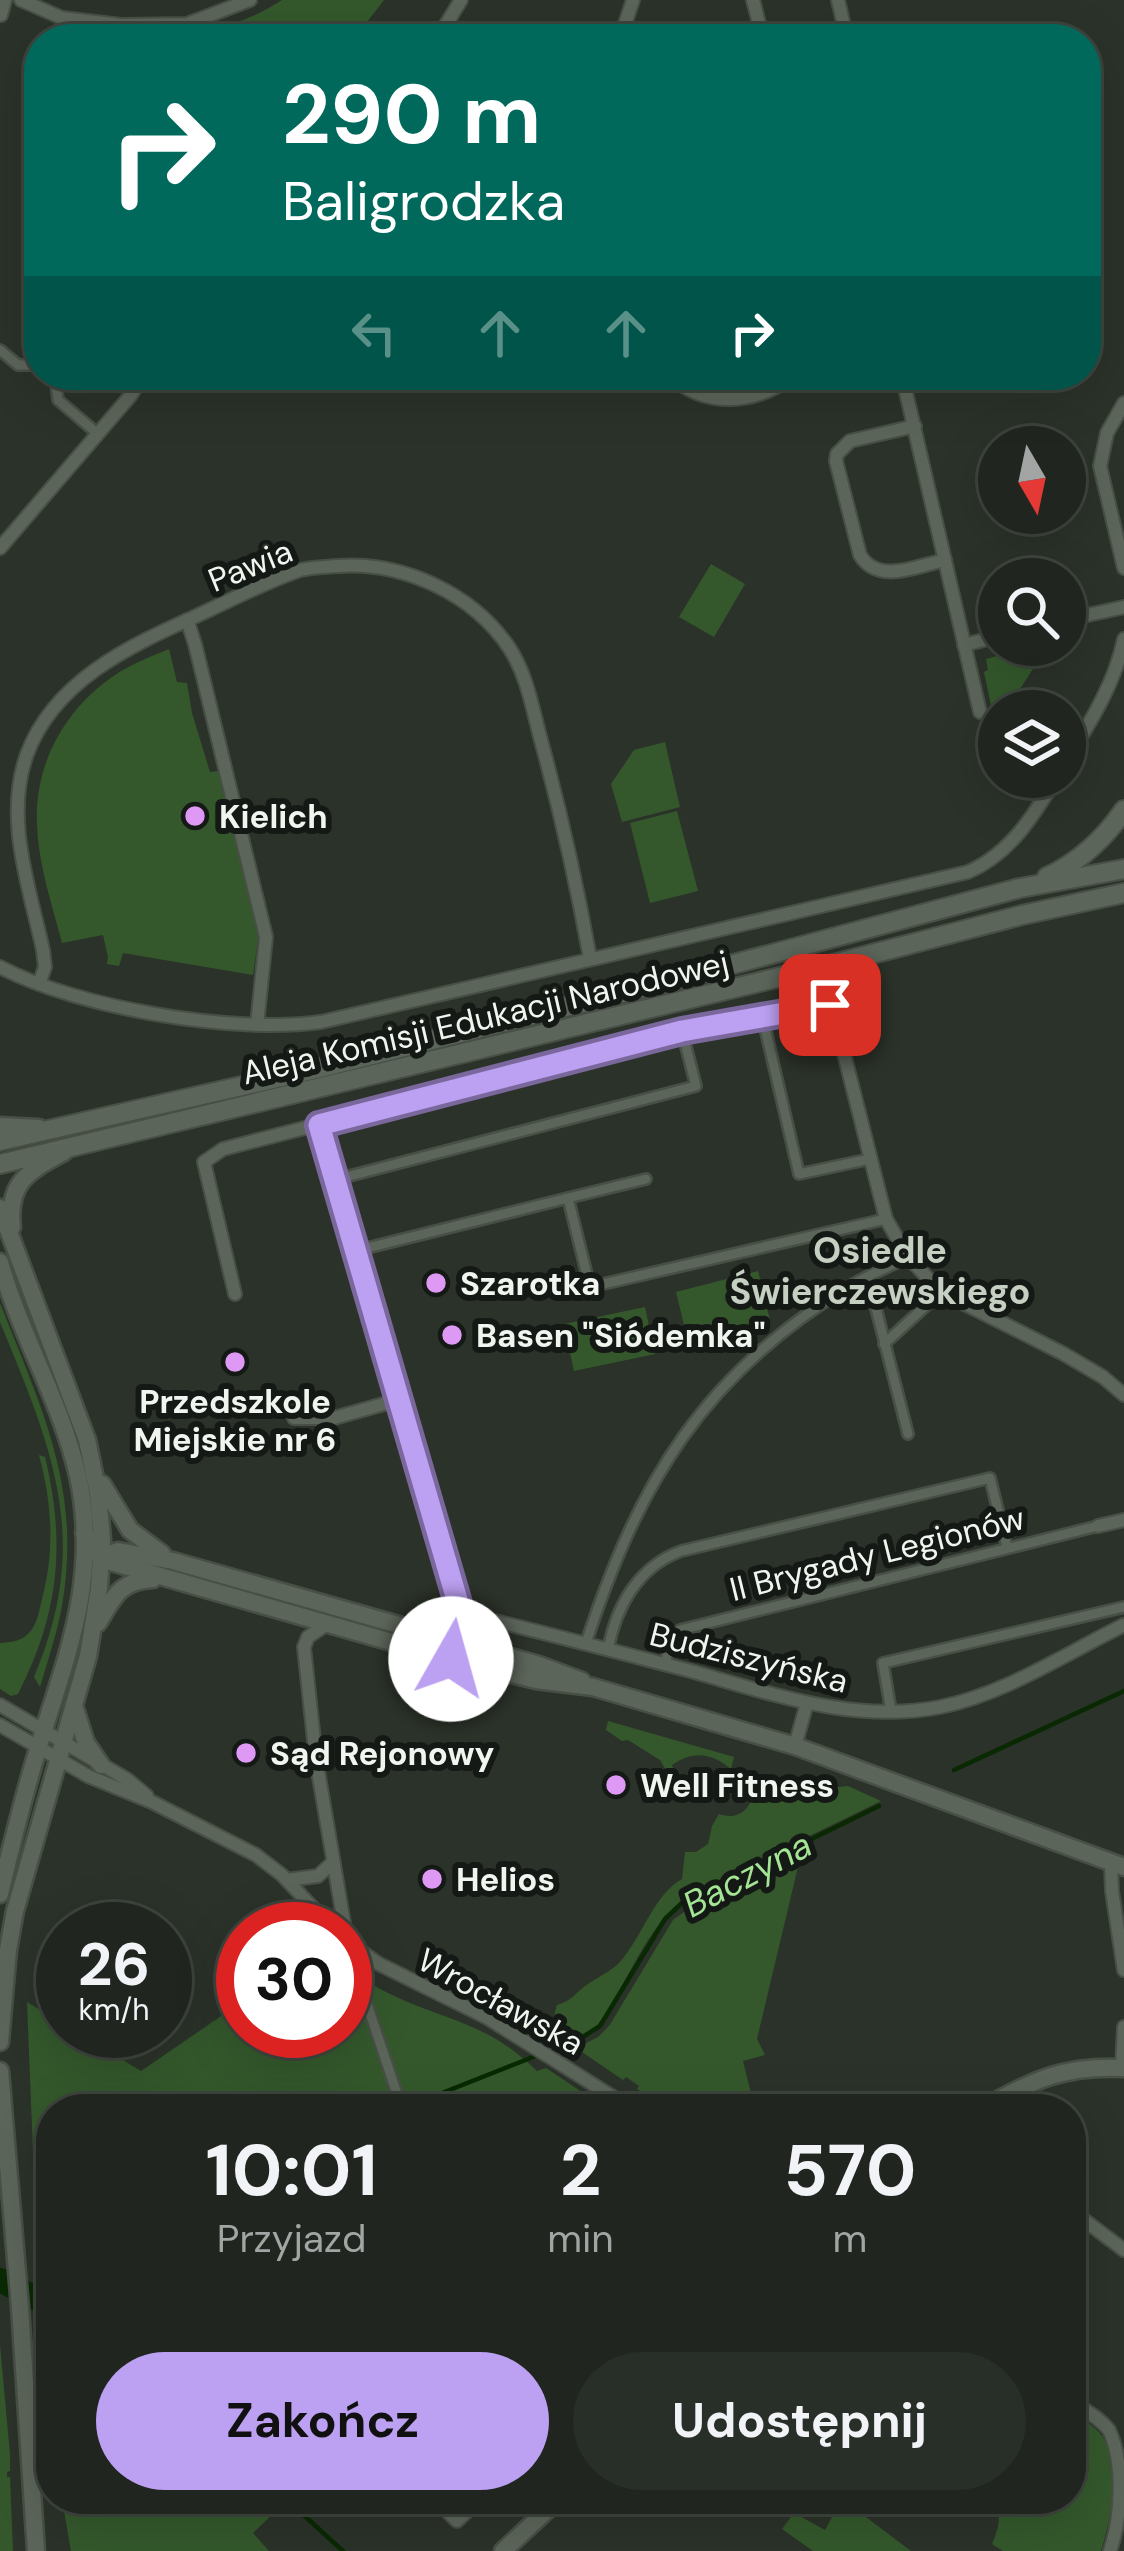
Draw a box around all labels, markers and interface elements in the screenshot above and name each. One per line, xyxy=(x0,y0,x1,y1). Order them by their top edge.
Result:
text: 290 m xyxy=(282,60,541,169)
icon: right xyxy=(84,72,240,228)
text: Baligrodzka xyxy=(282,166,565,237)
icon: left xyxy=(341,300,407,366)
icon: ahead xyxy=(467,300,533,366)
icon: ahead xyxy=(593,300,659,366)
icon: right xyxy=(719,300,785,366)
north arrow xyxy=(978,426,1086,534)
map controls xyxy=(978,426,1086,798)
street label: Pawia xyxy=(202,529,299,602)
button: search xyxy=(978,558,1086,666)
button: layers xyxy=(978,690,1086,798)
place label: Kielich xyxy=(219,795,328,838)
marker: Kielich xyxy=(182,803,208,829)
street label: Aleja Komisji Edukacji Narodowej xyxy=(238,940,733,1094)
pin xyxy=(779,954,881,1056)
icon: arrive xyxy=(797,972,863,1038)
district label: Osiedle Świerczewskiego xyxy=(730,1227,1030,1315)
place label: Szarotka xyxy=(460,1262,600,1305)
marker: Szarotka xyxy=(423,1270,449,1296)
place label: Basen "Siódemka" xyxy=(476,1314,766,1357)
marker: Basen "Siódemka" xyxy=(439,1322,465,1348)
marker: Przedszkole Miejskie nr 6 xyxy=(222,1349,248,1375)
place label: Przedszkole Miejskie nr 6 xyxy=(133,1380,337,1461)
street label: II Brygady Legionów xyxy=(725,1496,1029,1611)
position arrow xyxy=(388,1596,514,1722)
street label: Budziszyńska xyxy=(645,1612,852,1703)
place label: Sąd Rejonowy xyxy=(270,1732,494,1775)
marker: Sąd Rejonowy xyxy=(233,1740,259,1766)
place label: Well Fitness xyxy=(640,1764,834,1807)
marker: Well Fitness xyxy=(603,1772,629,1798)
water label: Baczyna xyxy=(675,1821,820,1928)
place label: Helios xyxy=(456,1858,555,1901)
marker: Helios xyxy=(419,1866,445,1892)
speed limit sign: 30 xyxy=(216,1902,372,2058)
text: 26 xyxy=(78,1925,150,2004)
street label: Wrocławska xyxy=(410,1938,591,2065)
text: km/h xyxy=(79,1990,149,2029)
text: 10:01 xyxy=(206,2124,378,2217)
text: 2 xyxy=(560,2124,601,2217)
text: 570 xyxy=(783,2124,916,2217)
text: Przyjazd xyxy=(217,2213,366,2264)
text: min xyxy=(547,2213,614,2264)
text: m xyxy=(832,2213,867,2264)
button: Zakończ xyxy=(96,2352,549,2490)
button: Udostępnij xyxy=(573,2352,1026,2490)

